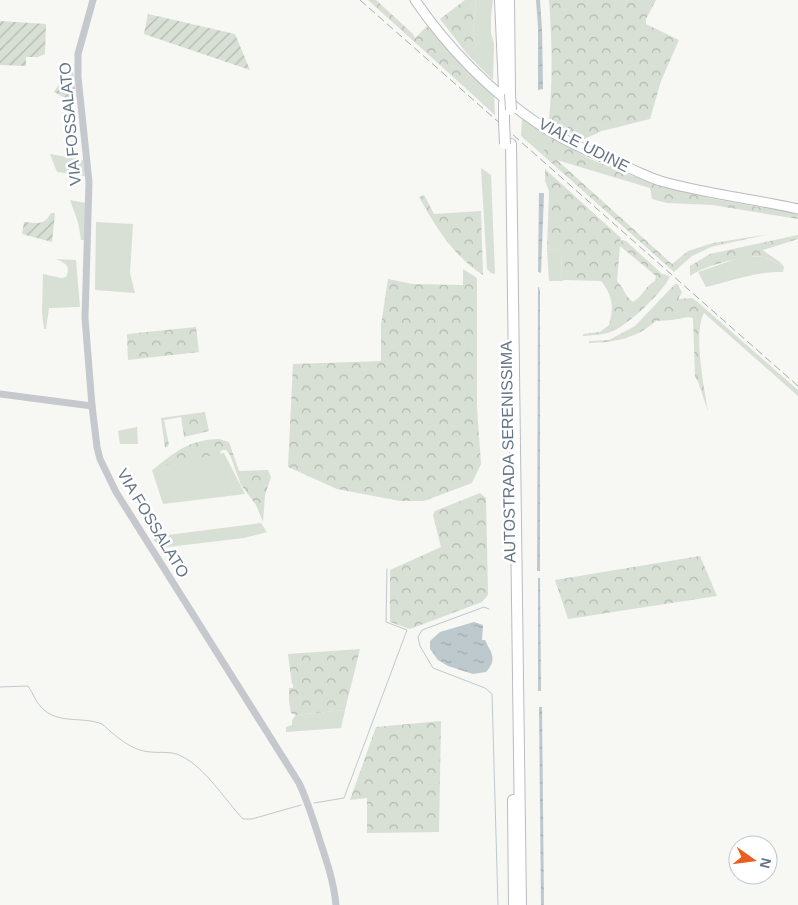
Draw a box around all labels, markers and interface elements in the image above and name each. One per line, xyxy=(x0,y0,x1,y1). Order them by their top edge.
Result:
street label: VIA FOSSALATO xyxy=(56,62,84,186)
street label: VIALE UDINE xyxy=(536,115,632,175)
street label: AUTOSTRADA SERENISSIMA xyxy=(498,341,518,563)
street label: VIA FOSSALATO xyxy=(114,466,192,580)
north arrow xyxy=(728,835,778,885)
text: N xyxy=(757,856,775,870)

